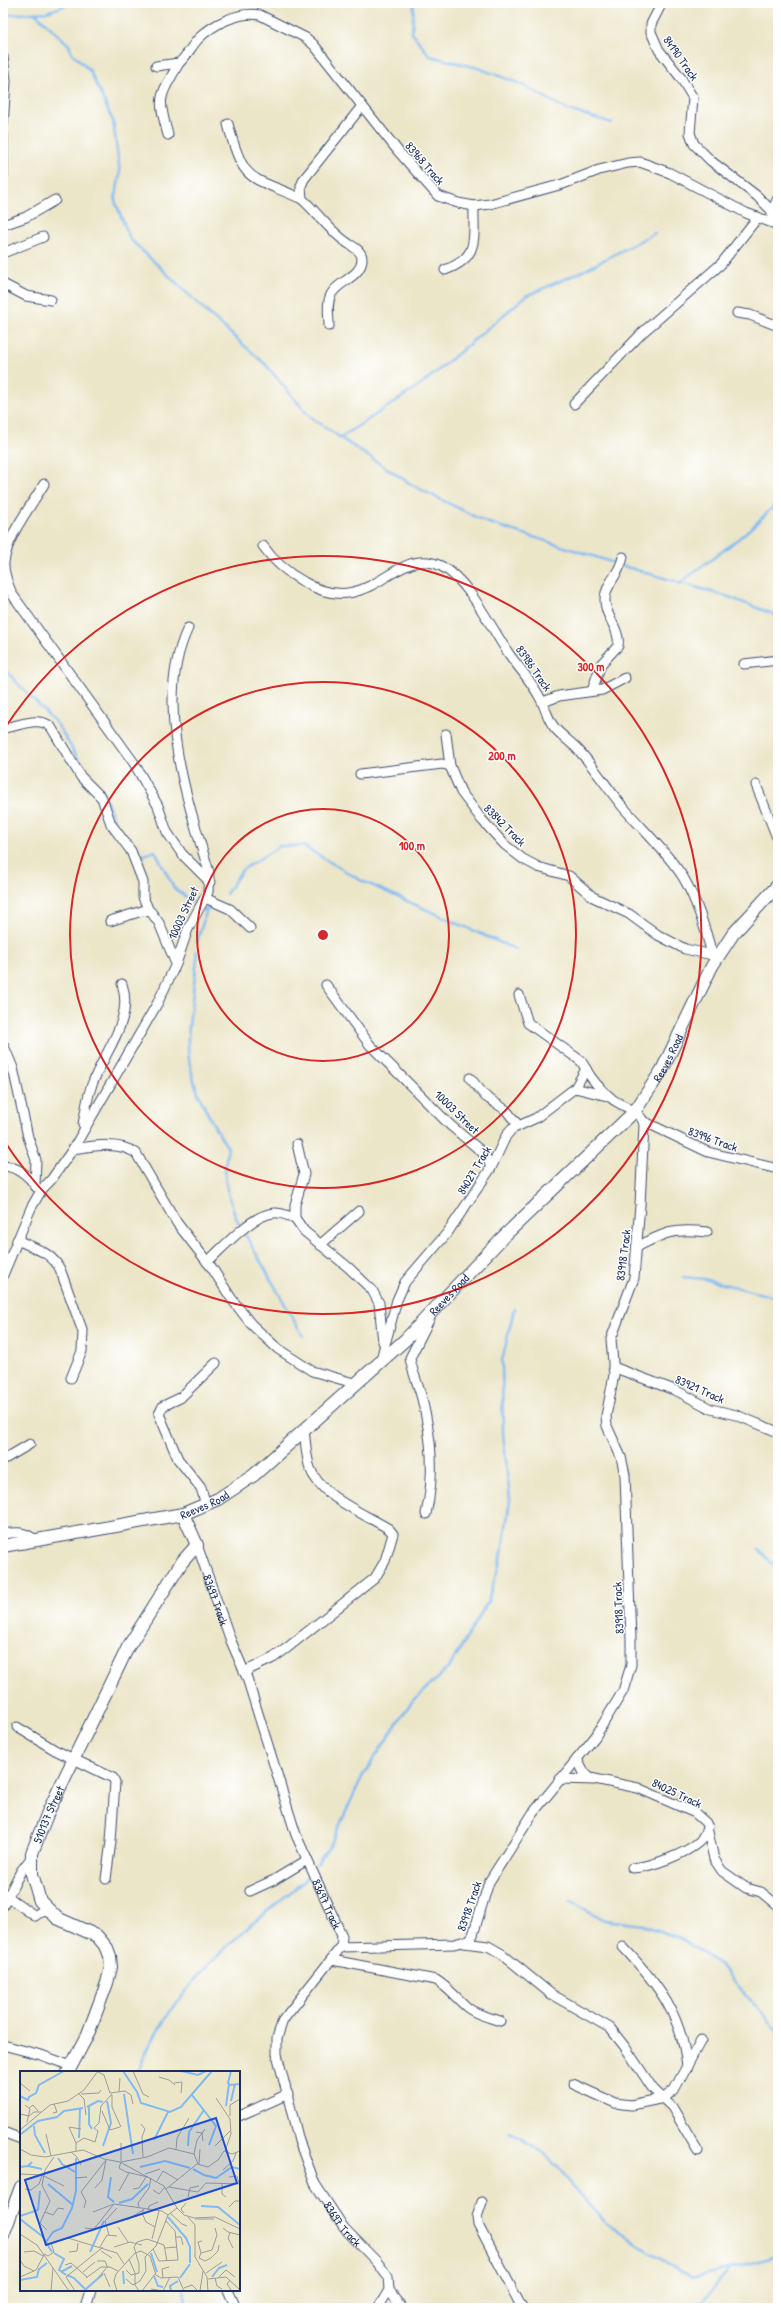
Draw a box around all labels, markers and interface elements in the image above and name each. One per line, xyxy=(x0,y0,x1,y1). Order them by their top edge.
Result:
street label: 84190 Track xyxy=(659,32,703,84)
street label: 83968 Track xyxy=(401,138,449,188)
street label: 83986 Track xyxy=(512,642,556,694)
text: 300 m xyxy=(577,658,605,675)
text: 200 m xyxy=(488,747,516,764)
street label: 83842 Track xyxy=(480,800,530,850)
text: 100 m xyxy=(399,837,425,854)
street label: 10003 Street xyxy=(163,883,203,942)
centre of rings xyxy=(316,928,330,942)
street label: Reeves Road xyxy=(648,1031,687,1085)
street label: 10003 Street xyxy=(431,1086,484,1138)
street label: 83996 Track xyxy=(686,1122,740,1156)
street label: 84027 Track xyxy=(453,1142,495,1198)
street label: 83918 Track xyxy=(611,1228,635,1282)
street label: Reeves Road xyxy=(425,1269,473,1319)
street label: 83921 Track xyxy=(673,1371,727,1407)
street label: Reeves Road xyxy=(177,1486,232,1523)
street label: 83697 Track xyxy=(199,1572,233,1628)
street label: 83918 Track xyxy=(608,1582,628,1634)
street label: 84025 Track xyxy=(649,1774,705,1812)
street label: 510137 Street xyxy=(28,1782,68,1846)
street label: 83697 Track xyxy=(308,1876,346,1931)
street label: 83918 Track xyxy=(453,1879,485,1933)
inset map xyxy=(20,2071,240,2291)
street label: 83697 Track xyxy=(320,2198,366,2250)

